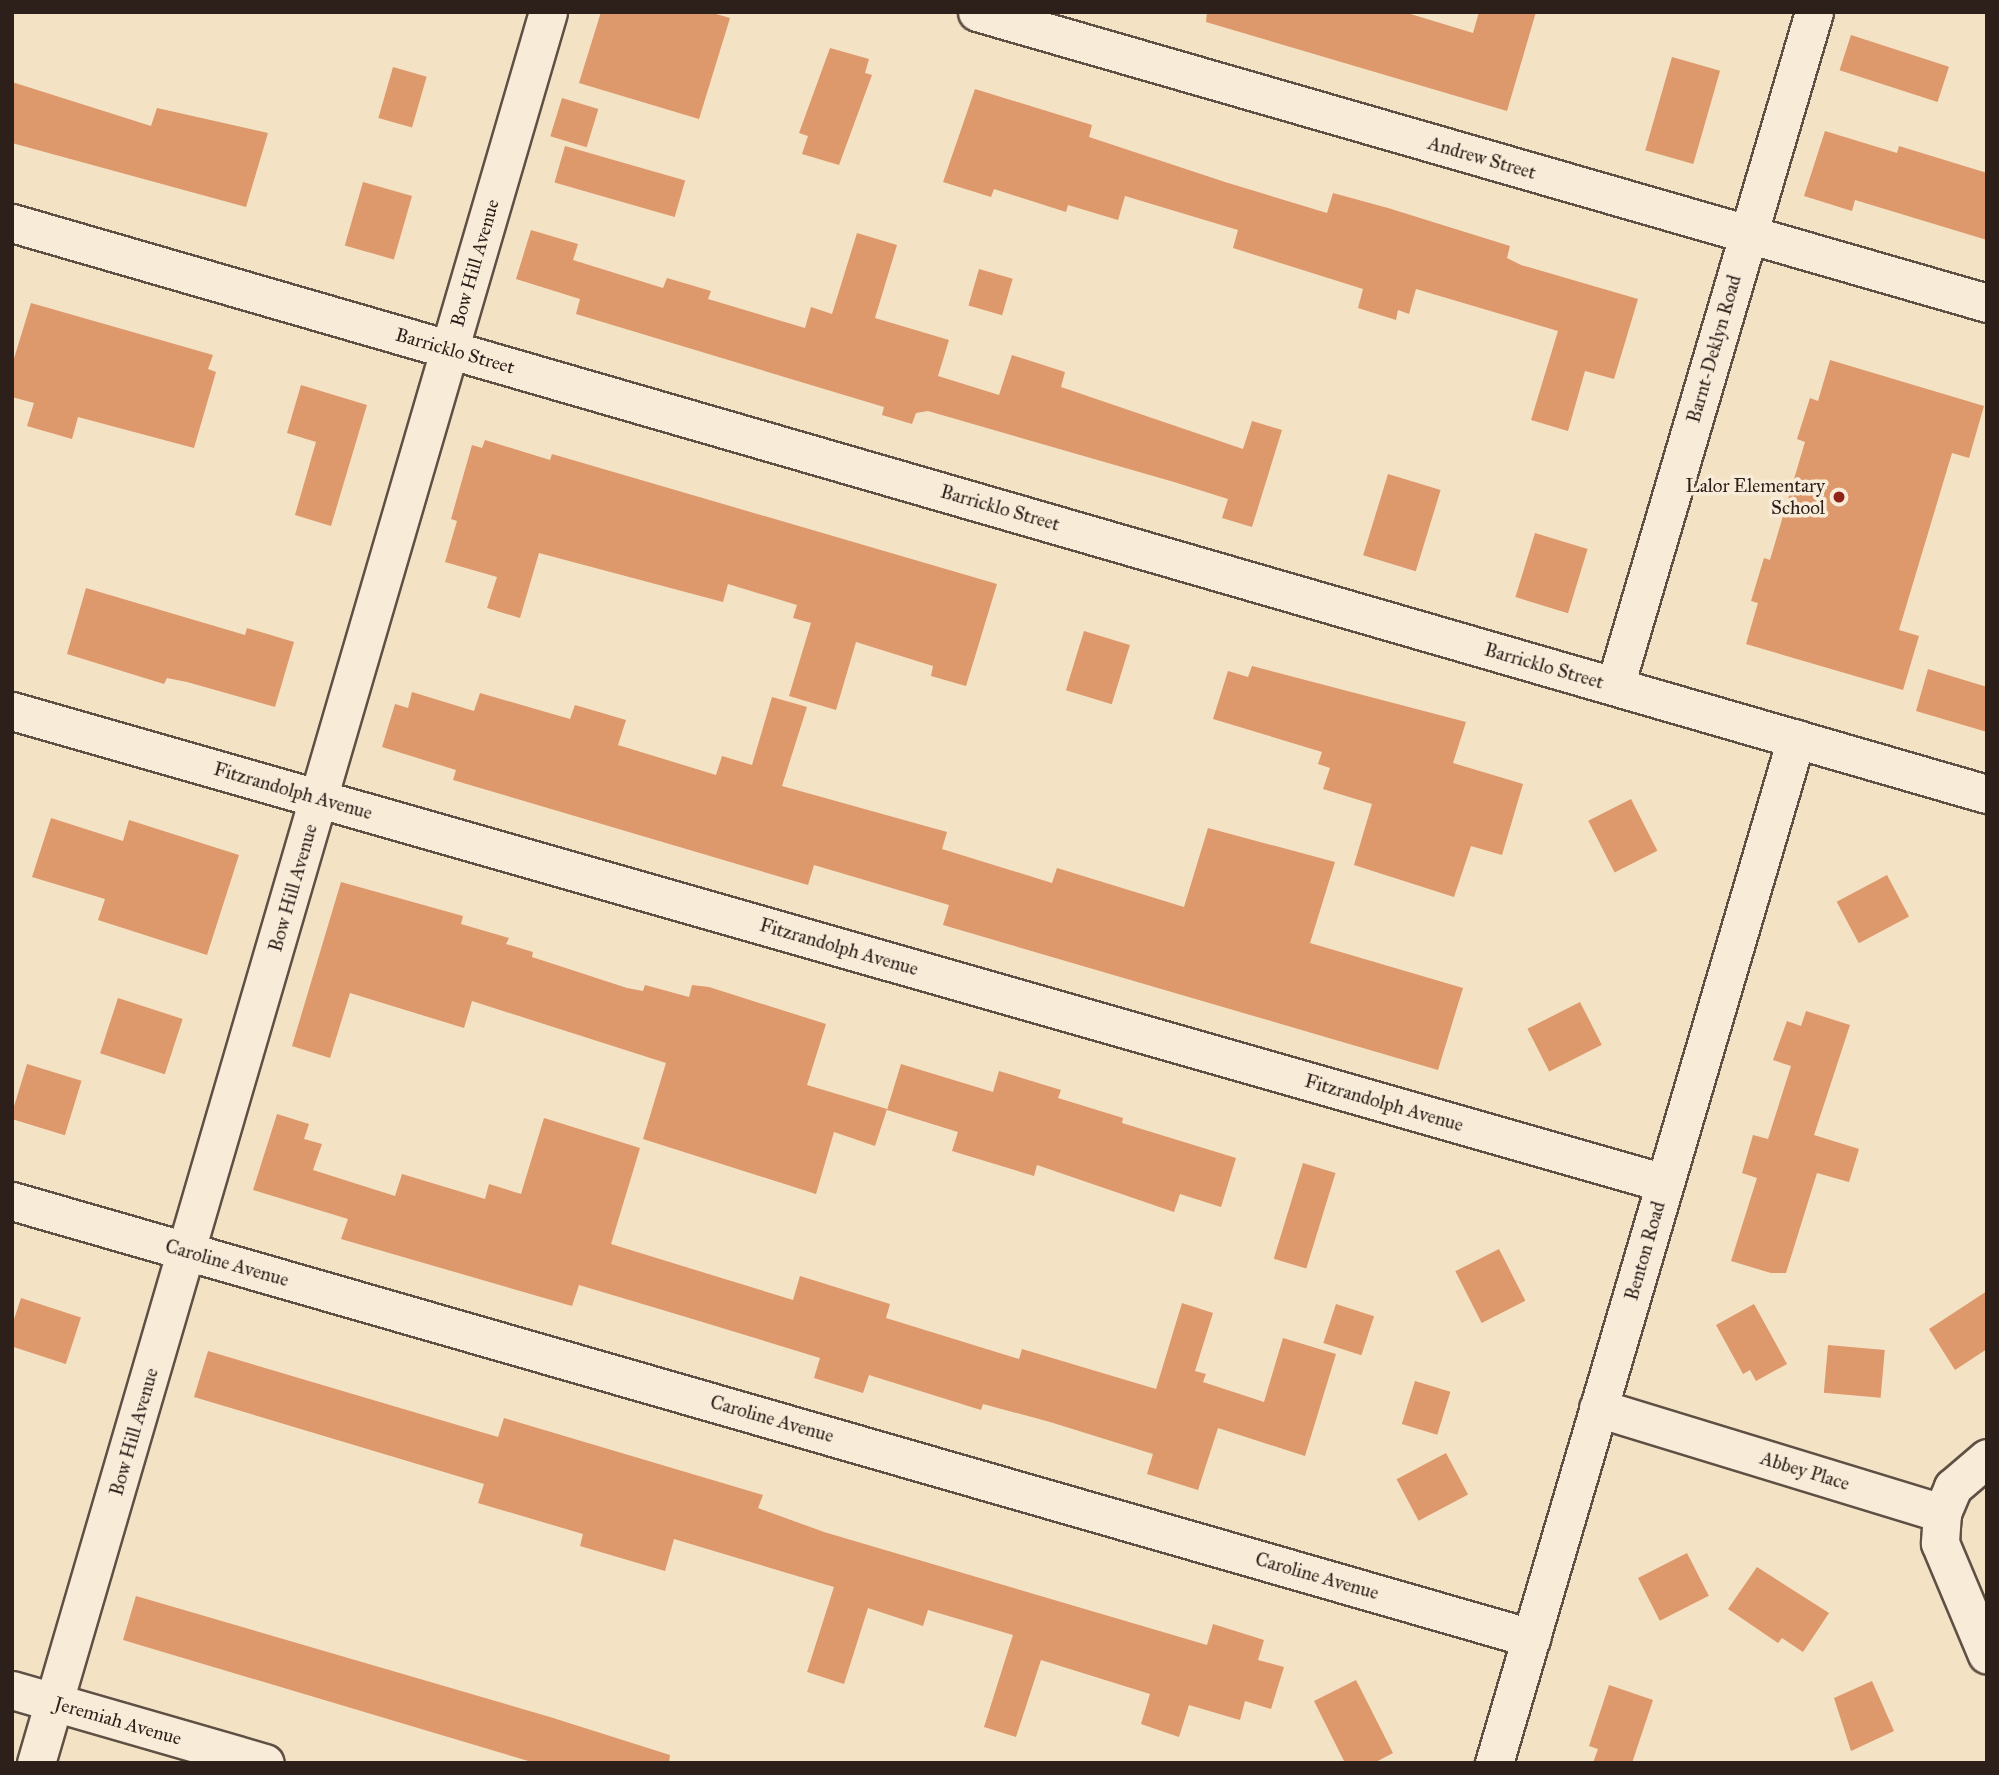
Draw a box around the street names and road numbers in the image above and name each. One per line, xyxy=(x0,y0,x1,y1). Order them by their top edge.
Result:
street label: Andrew Street xyxy=(1425,132,1539,184)
street label: Bow Hill Avenue xyxy=(446,197,504,329)
street label: Barnt-Deklyn Road xyxy=(1682,272,1746,426)
street label: Barricklo Street xyxy=(393,323,517,379)
street label: Barricklo Street xyxy=(938,480,1062,536)
street label: Barricklo Street xyxy=(1482,638,1606,694)
street label: Fitzrandolph Avenue xyxy=(211,757,375,825)
street label: Bow Hill Avenue xyxy=(264,822,322,954)
street label: Fitzrandolph Avenue xyxy=(757,913,921,981)
street label: Fitzrandolph Avenue xyxy=(1302,1069,1466,1137)
street label: Benton Road xyxy=(1620,1199,1670,1303)
street label: Caroline Avenue xyxy=(163,1234,291,1292)
street label: Bow Hill Avenue xyxy=(105,1366,163,1498)
street label: Caroline Avenue xyxy=(708,1390,836,1448)
street label: Abbey Place xyxy=(1758,1447,1852,1495)
street label: Caroline Avenue xyxy=(1253,1547,1381,1605)
street label: Jeremiah Avenue xyxy=(52,1692,184,1750)

